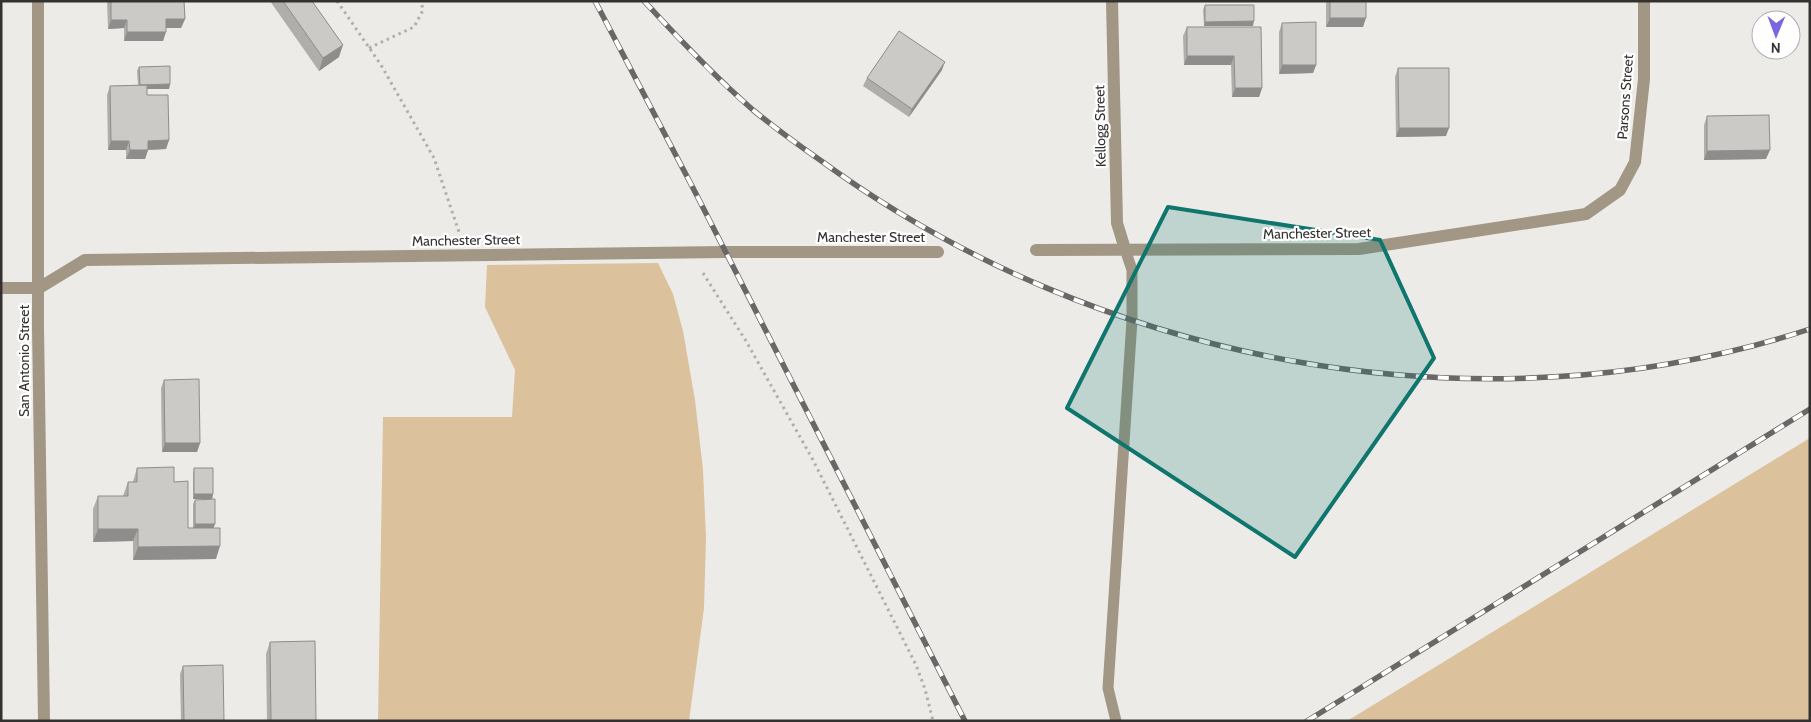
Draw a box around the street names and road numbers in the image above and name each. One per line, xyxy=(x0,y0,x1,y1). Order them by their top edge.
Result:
street label: Parsons Street xyxy=(1613,54,1637,140)
street label: Kellogg Street xyxy=(1090,85,1110,167)
street label: Manchester Street xyxy=(1263,223,1371,243)
street label: Manchester Street xyxy=(817,228,925,246)
street label: Manchester Street xyxy=(412,230,520,250)
street label: San Antonio Street xyxy=(15,305,33,417)

